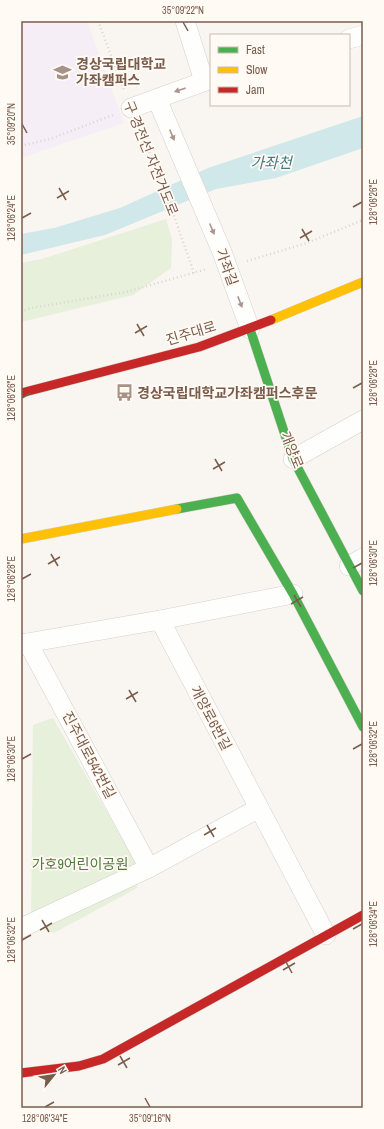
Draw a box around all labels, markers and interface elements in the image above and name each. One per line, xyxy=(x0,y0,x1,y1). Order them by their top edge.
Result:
text: 35°09'22"N xyxy=(162,4,204,17)
legend xyxy=(210,34,350,106)
text: Fast xyxy=(246,42,265,58)
place label: 경상국립대학교 가좌캠퍼스 xyxy=(76,55,166,89)
school or university icon: 경상국립대학교 가좌캠퍼스 xyxy=(53,62,73,82)
text: Slow xyxy=(246,62,268,78)
text: Jam xyxy=(246,82,265,98)
one-way arrow xyxy=(174,87,186,93)
street label: 구 경전선 자전거도로 xyxy=(120,98,182,218)
text: 35°09'20"N xyxy=(5,103,18,145)
one-way arrow xyxy=(169,129,175,140)
water label: 가좌천 xyxy=(250,152,294,173)
text: 128°06'26"E xyxy=(367,179,380,225)
text: 128°06'24"E xyxy=(5,195,18,241)
one-way arrow xyxy=(209,223,215,234)
street label: 가좌길 xyxy=(212,246,242,288)
one-way arrow xyxy=(237,297,243,309)
street label: 진주대로 xyxy=(164,317,218,349)
text: 128°06'28"E xyxy=(367,360,380,406)
text: 128°06'26"E xyxy=(5,375,18,421)
bus stop icon: 경상국립대학교가좌캠퍼스후문 xyxy=(114,383,134,403)
place label: 경상국립대학교가좌캠퍼스후문 xyxy=(137,384,317,402)
street label: 개양로 xyxy=(276,429,308,471)
text: 128°06'30"E xyxy=(367,540,380,586)
text: 128°06'28"E xyxy=(5,556,18,602)
street label: 개양로6번길 xyxy=(186,683,236,753)
street label: 진주대로542번길 xyxy=(58,708,120,802)
text: 128°06'32"E xyxy=(367,721,380,767)
text: 128°06'30"E xyxy=(5,736,18,782)
park label: 가호9어린이공원 xyxy=(32,855,128,873)
text: 128°06'34"E xyxy=(367,901,380,947)
text: 128°06'32"E xyxy=(5,917,18,963)
north arrow xyxy=(34,1055,74,1095)
text: N xyxy=(55,1064,70,1076)
text: 128°06'34"E xyxy=(22,1112,68,1125)
text: 35°09'16"N xyxy=(129,1112,171,1125)

